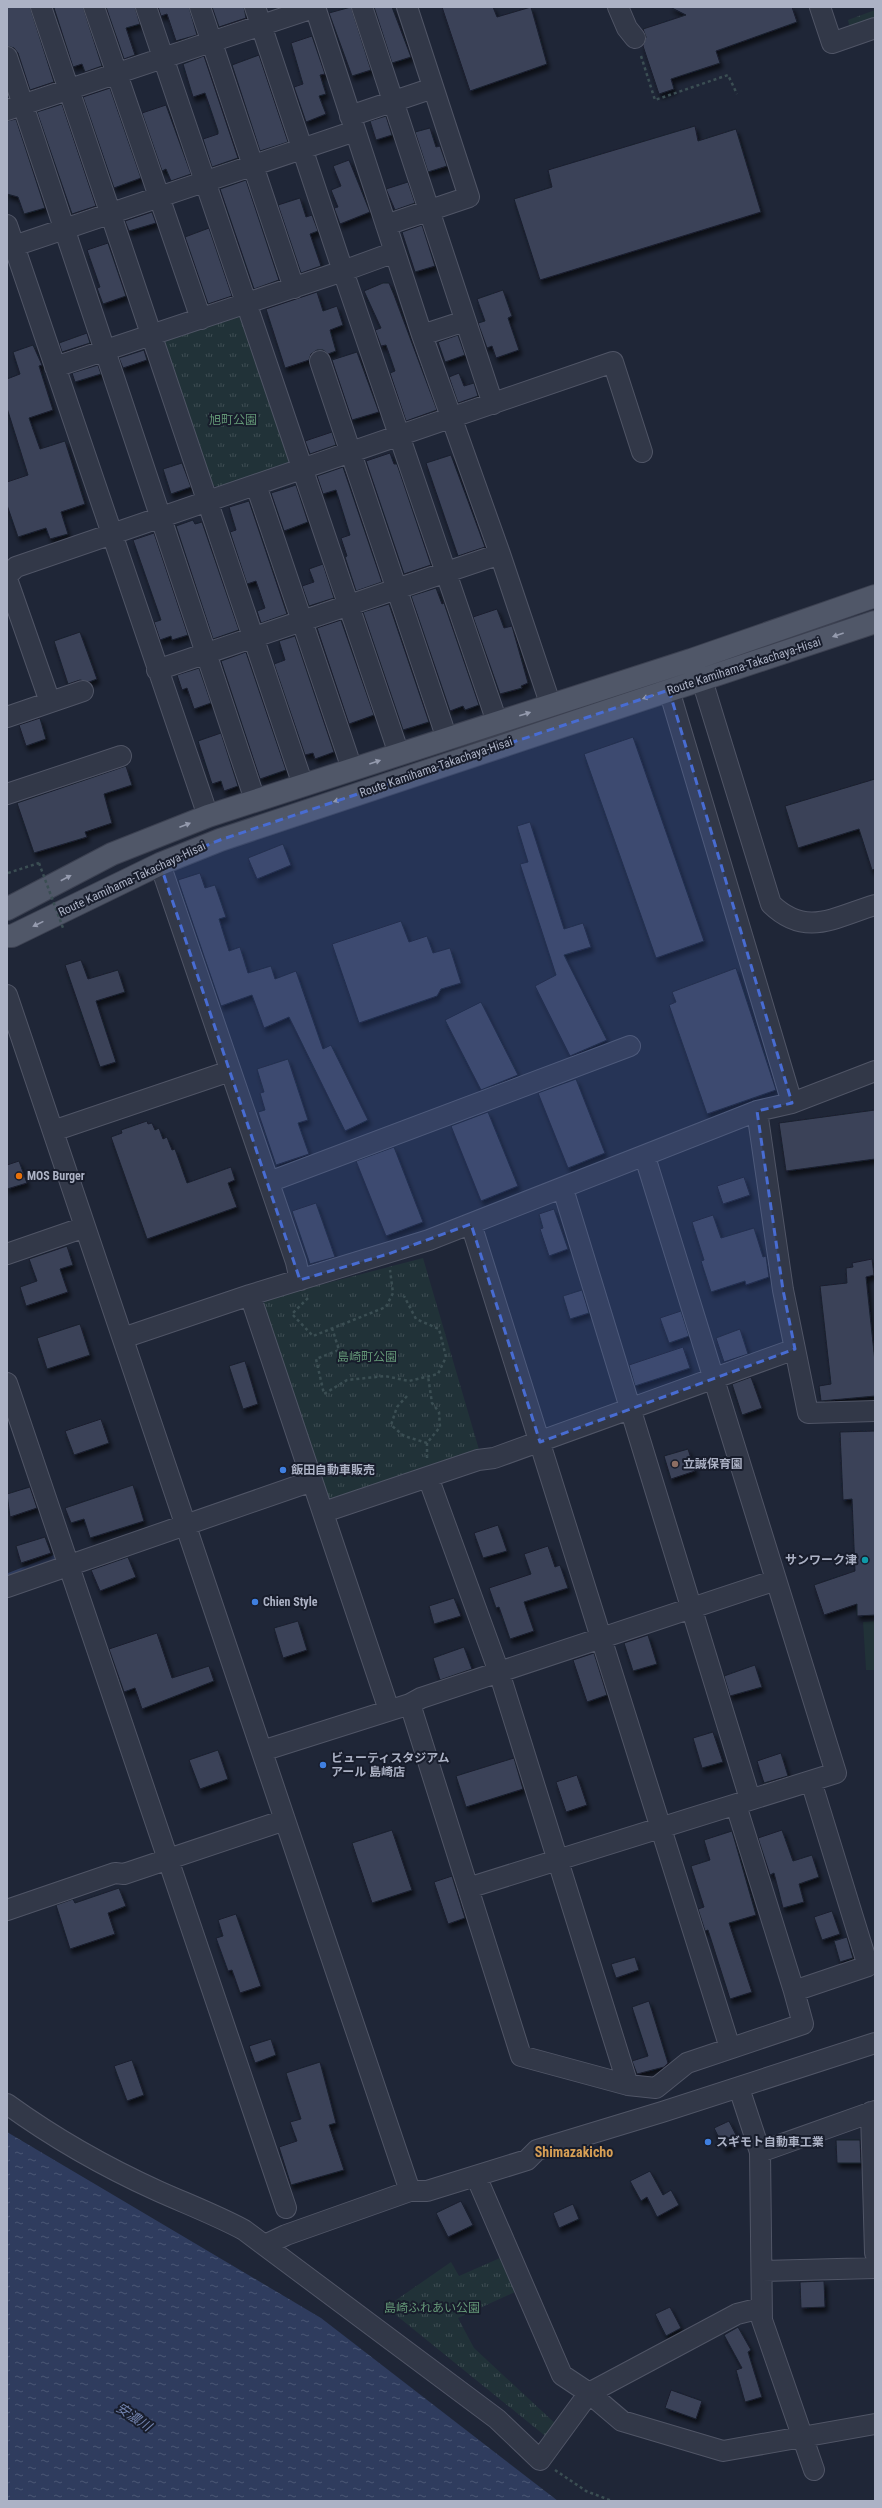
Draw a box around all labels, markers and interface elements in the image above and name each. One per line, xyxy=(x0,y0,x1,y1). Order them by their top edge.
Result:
park label: 旭町公園 xyxy=(209,413,257,427)
one-way arrow xyxy=(832,632,844,638)
street label: Route Kamihama-Takachaya-Hisai xyxy=(665,634,823,698)
one-way arrow xyxy=(642,694,654,700)
one-way arrow xyxy=(519,711,531,717)
street label: Route Kamihama-Takachaya-Hisai xyxy=(358,734,514,800)
one-way arrow xyxy=(369,759,381,765)
one-way arrow xyxy=(332,797,344,803)
one-way arrow xyxy=(180,822,192,828)
street label: Route Kamihama-Takachaya-Hisai xyxy=(56,839,208,919)
one-way arrow xyxy=(60,874,72,881)
one-way arrow xyxy=(32,920,43,927)
place label: MOS Burger xyxy=(27,1169,85,1183)
marker: MOS Burger xyxy=(14,1171,24,1181)
park label: 島崎町公園 xyxy=(337,1350,397,1364)
place label: 立誠保育園 xyxy=(683,1457,743,1471)
marker: 立誠保育園 xyxy=(670,1459,680,1469)
place label: 飯田自動車販売 xyxy=(291,1463,375,1477)
marker: 飯田自動車販売 xyxy=(278,1465,288,1475)
place label: サンワーク津 xyxy=(785,1553,857,1567)
marker: サンワーク津 xyxy=(860,1555,870,1565)
place label: Chien Style xyxy=(263,1595,318,1609)
marker: Chien Style xyxy=(250,1597,260,1607)
place label: ビューティスタジアム アール 島崎店 xyxy=(331,1751,449,1779)
marker: ビューティスタジアム アール 島崎店 xyxy=(318,1760,328,1770)
place label: スギモト自動車工業 xyxy=(716,2135,824,2149)
marker: スギモト自動車工業 xyxy=(703,2137,713,2147)
district label: Shimazakicho xyxy=(535,2144,613,2160)
park label: 島崎ふれあい公園 xyxy=(384,2301,480,2315)
water label: 安濃川 xyxy=(114,2400,156,2435)

